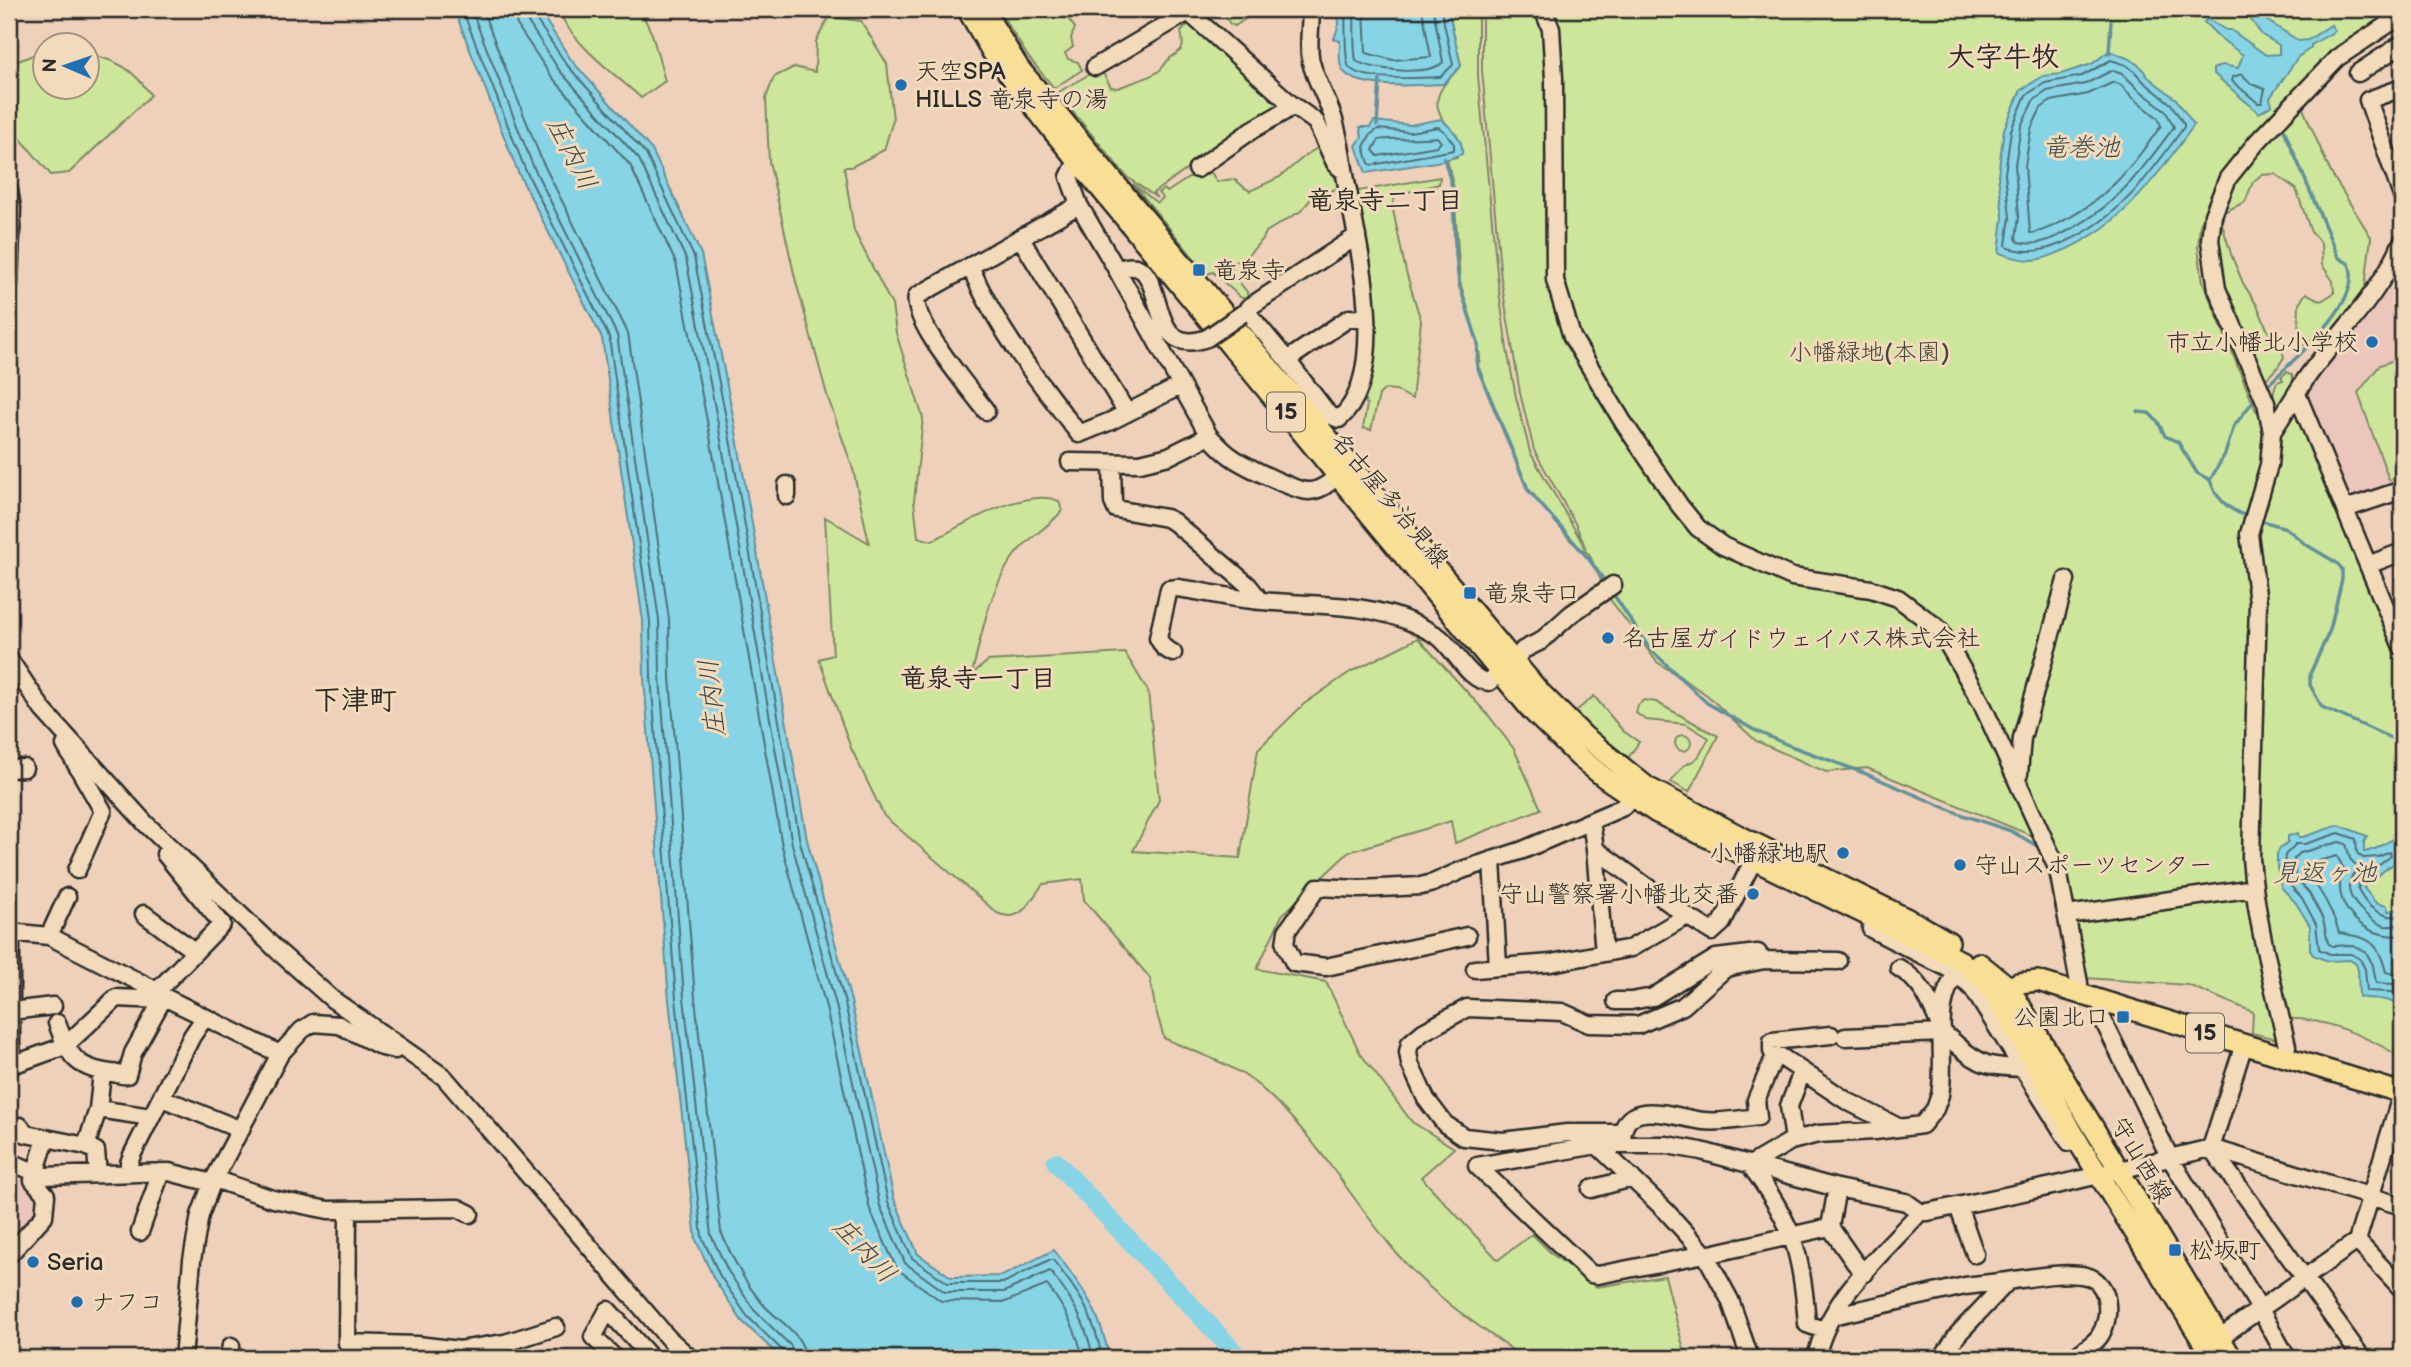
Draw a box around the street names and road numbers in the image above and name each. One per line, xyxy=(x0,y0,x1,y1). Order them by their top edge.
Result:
road number: 15 xyxy=(1267,392,1305,432)
street label: 名古屋多治見線 xyxy=(1325,426,1455,574)
road number: 15 xyxy=(2186,1014,2224,1052)
street label: 守山西線 xyxy=(2104,1111,2178,1209)

